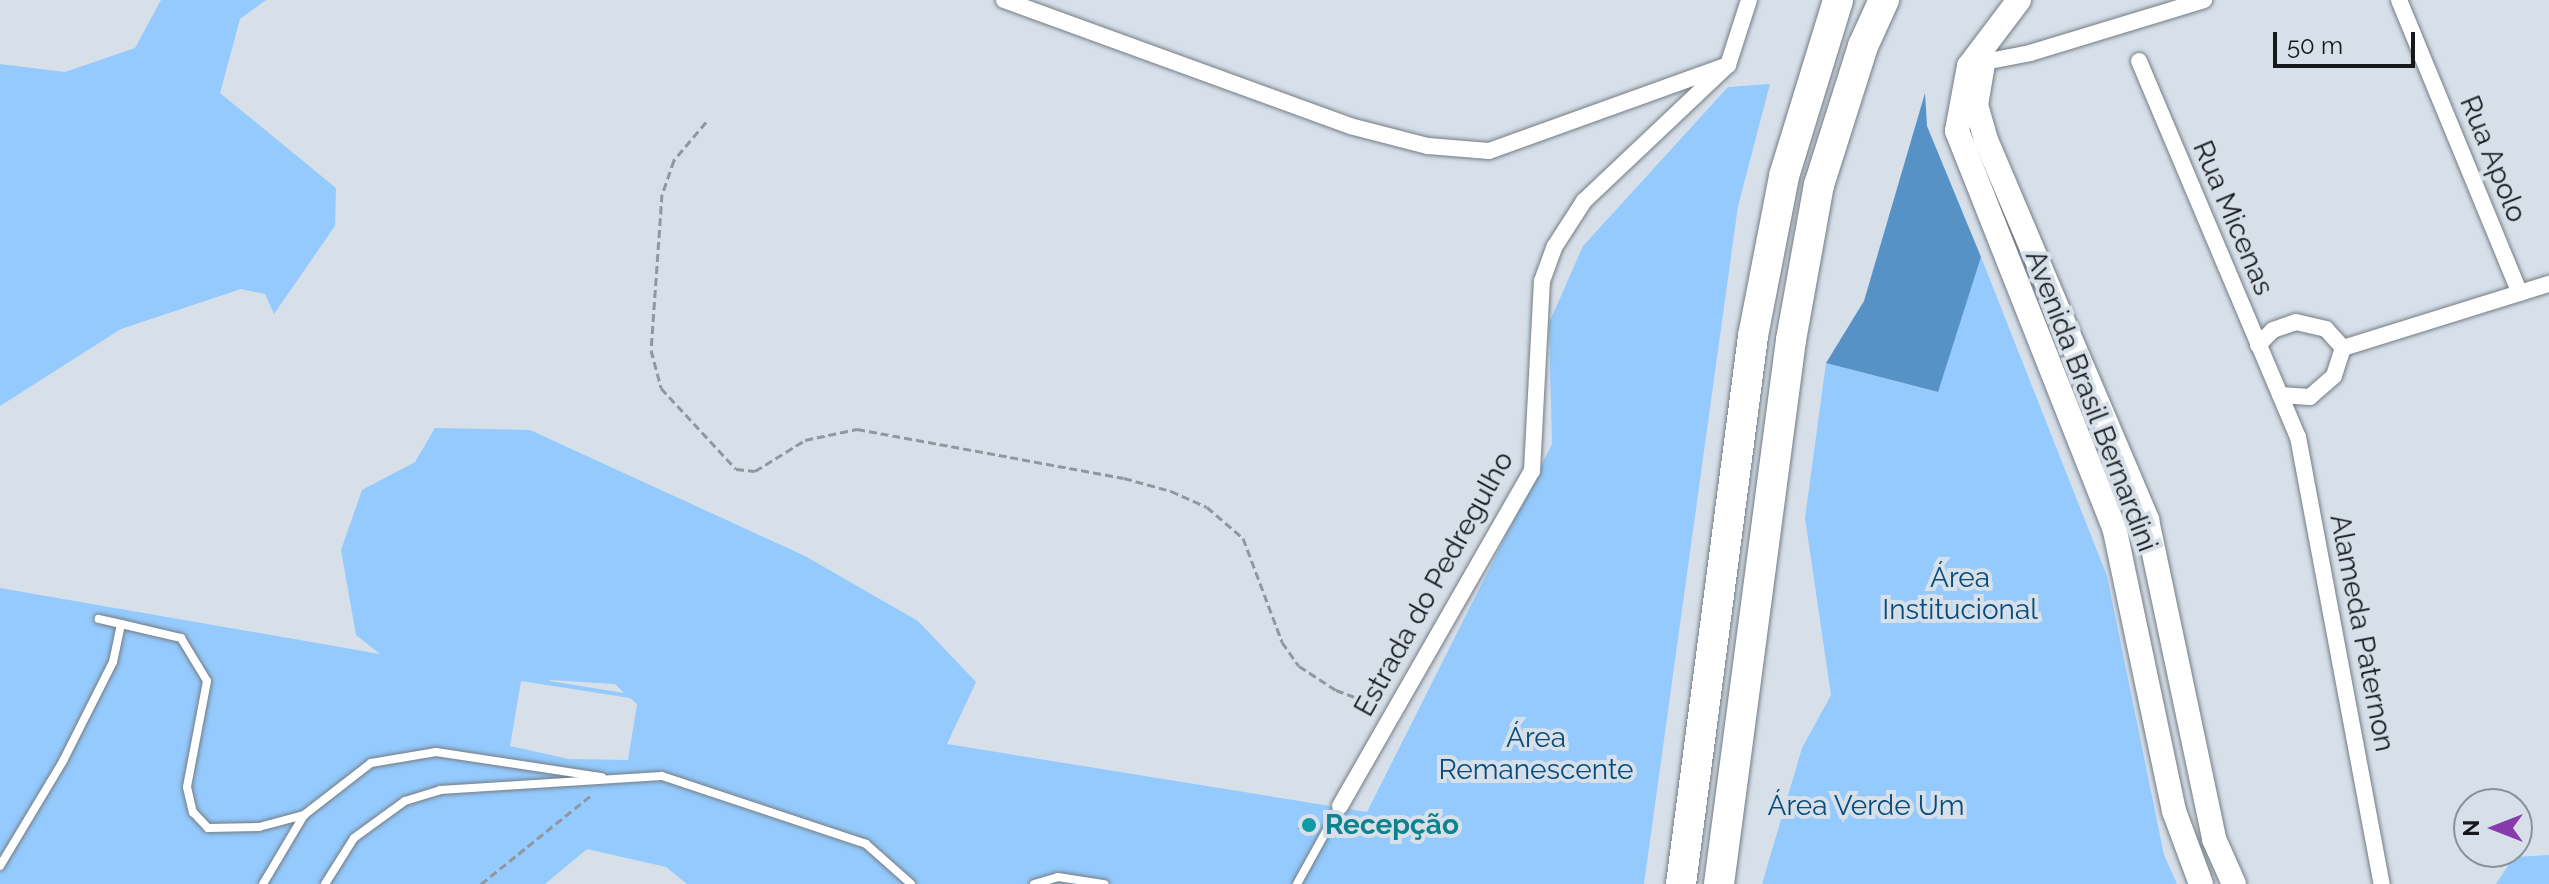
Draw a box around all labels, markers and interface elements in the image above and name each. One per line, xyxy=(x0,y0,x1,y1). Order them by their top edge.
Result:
scale bar xyxy=(2277,16,2419,66)
text: 50 m xyxy=(2287,31,2343,60)
street label: Rua Apolo xyxy=(2452,90,2534,228)
street label: Rua Micenas xyxy=(2185,136,2281,300)
street label: Avenida Brasil Bernardini xyxy=(2018,245,2164,557)
street label: Estrada do Pedregulho xyxy=(1347,446,1521,722)
street label: Alameda Paternon xyxy=(2323,512,2401,754)
park label: Área Institucional xyxy=(1882,561,2038,627)
park label: Área Remanescente xyxy=(1439,721,1633,787)
north arrow xyxy=(2453,788,2533,868)
park label: Área Verde Um xyxy=(1767,789,1965,823)
place label: Recepção xyxy=(1325,808,1459,842)
marker: Recepção xyxy=(1300,816,1318,834)
text: N xyxy=(2458,820,2484,836)

